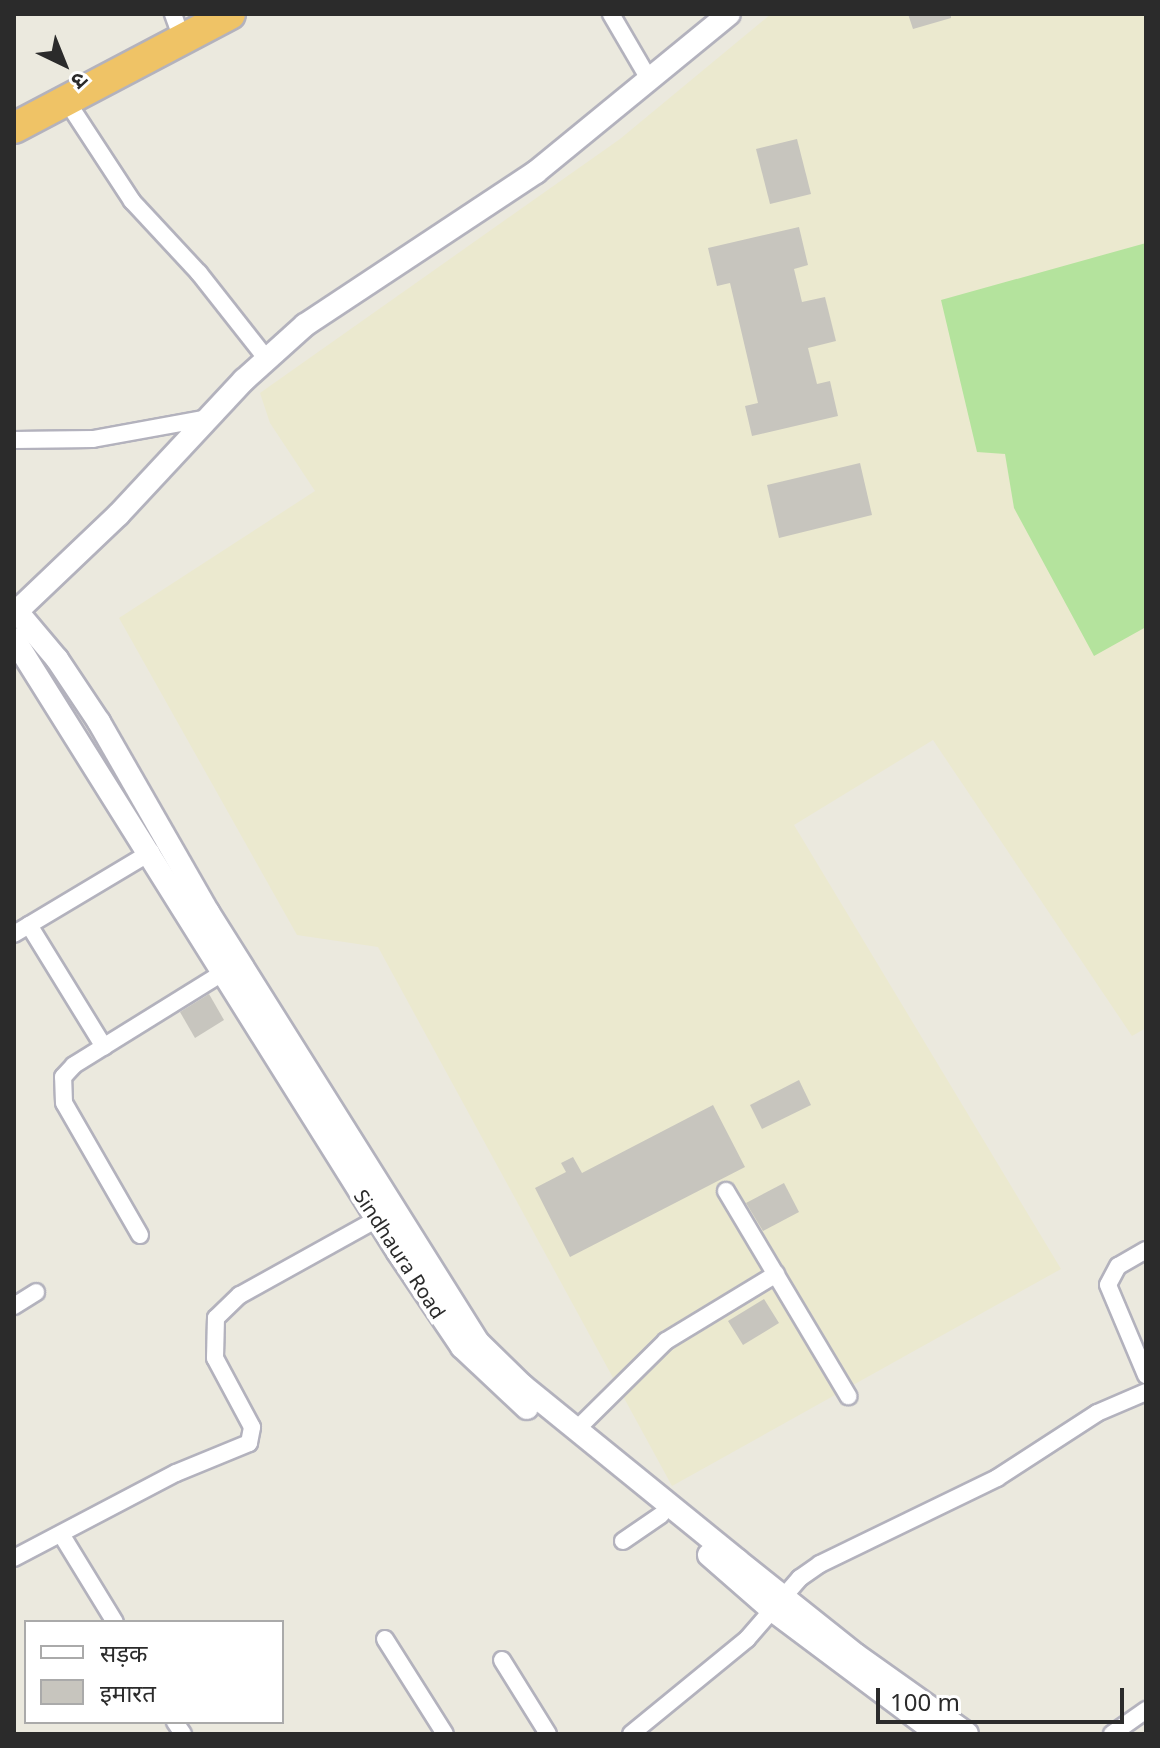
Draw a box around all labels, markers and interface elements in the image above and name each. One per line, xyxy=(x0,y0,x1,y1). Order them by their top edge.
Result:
north arrow xyxy=(24,24,104,104)
text: उ xyxy=(65,66,95,97)
street label: Sindhaura Road xyxy=(349,1185,451,1323)
legend xyxy=(24,1620,284,1724)
text: सड़क xyxy=(100,1636,148,1669)
scale bar xyxy=(880,1672,1128,1722)
text: इमारत xyxy=(100,1676,156,1709)
text: 100 m xyxy=(890,1685,960,1718)

